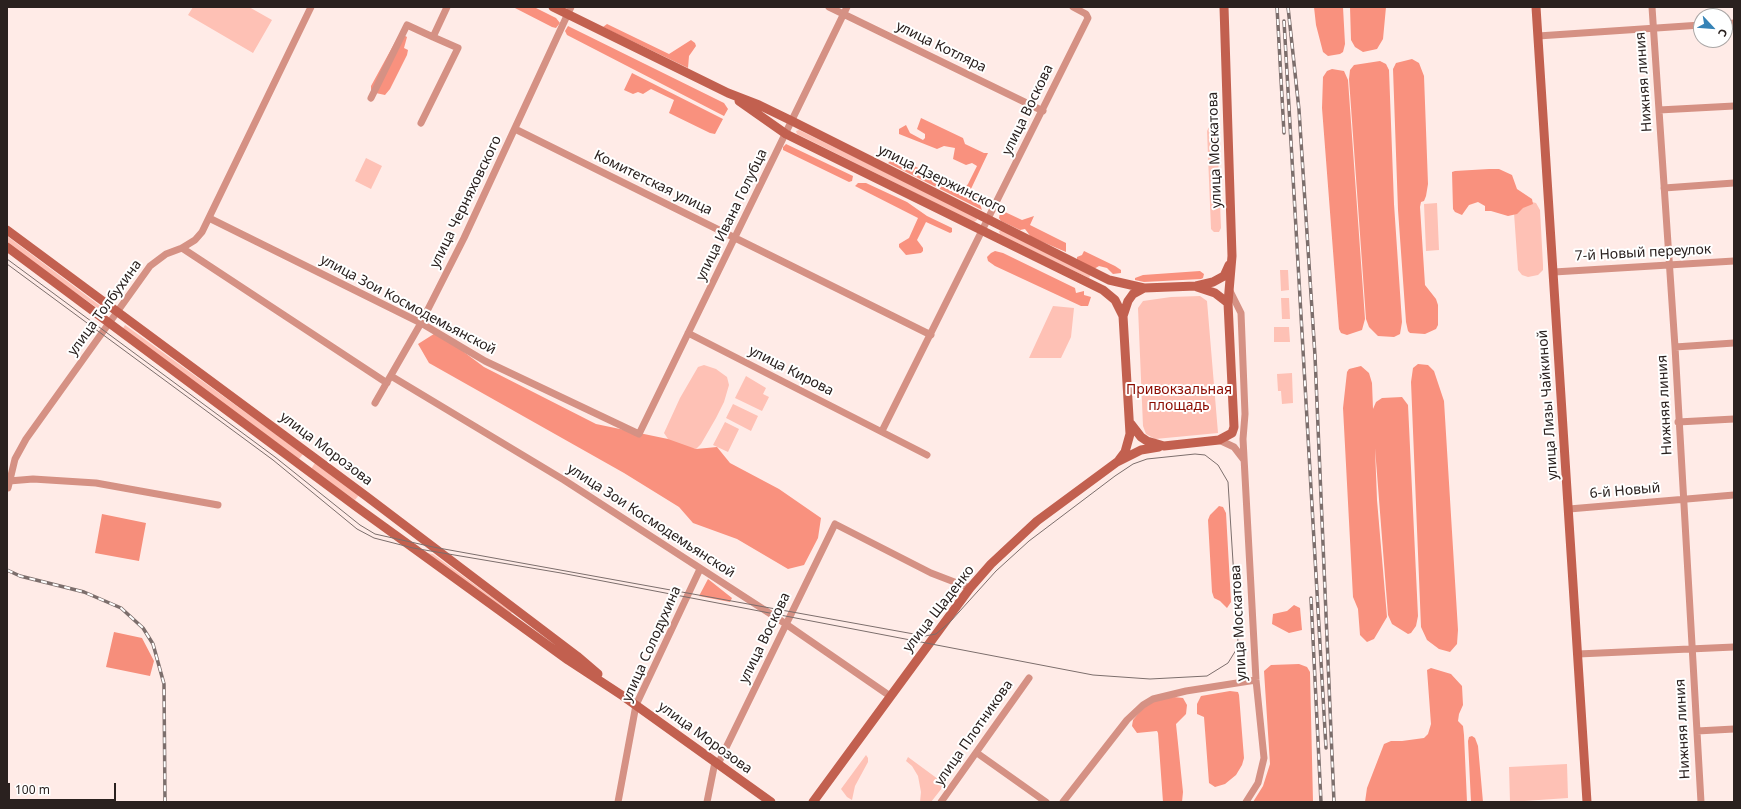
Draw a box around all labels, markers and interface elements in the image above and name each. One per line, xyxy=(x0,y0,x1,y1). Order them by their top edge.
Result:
north arrow xyxy=(1693,8,1733,48)
street label: улица Котляра xyxy=(893,18,989,76)
text: С xyxy=(1715,27,1732,40)
street label: Нижняя линия xyxy=(1632,31,1656,133)
street label: улица Воскова xyxy=(999,62,1057,158)
street label: улица Москатова xyxy=(1205,92,1225,208)
street label: улица Черняховского xyxy=(427,133,505,271)
street label: улица Дзержинского xyxy=(875,142,1009,218)
street label: улица Ивана Голубца xyxy=(693,146,771,284)
street label: Комитетская улица xyxy=(591,147,715,219)
street label: 7-й Новый переулок xyxy=(1574,241,1712,265)
street label: улица Зои Космодемьянской xyxy=(317,251,499,359)
street label: улица Толбухина xyxy=(65,257,145,359)
street label: улица Лизы Чайкиной xyxy=(1534,329,1562,481)
street label: улица Кирова xyxy=(746,342,836,400)
street label: Нижняя линия xyxy=(1654,354,1676,456)
park label: Привокзальная площадь xyxy=(1126,382,1232,414)
street label: улица Морозова xyxy=(276,409,376,489)
street label: улица Зои Космодемьянской xyxy=(564,460,738,582)
street label: 6-й Новый xyxy=(1589,480,1661,502)
street label: улица Щаденко xyxy=(900,562,978,656)
street label: улица Москатова xyxy=(1228,564,1250,682)
street label: улица Солодухина xyxy=(619,584,685,704)
street label: улица Воскова xyxy=(736,590,794,686)
street label: улица Плотникова xyxy=(931,677,1017,789)
street label: Нижняя линия xyxy=(1672,678,1694,780)
street label: улица Морозова xyxy=(655,698,755,778)
scale bar xyxy=(10,775,118,801)
text: 100 m xyxy=(15,781,50,798)

